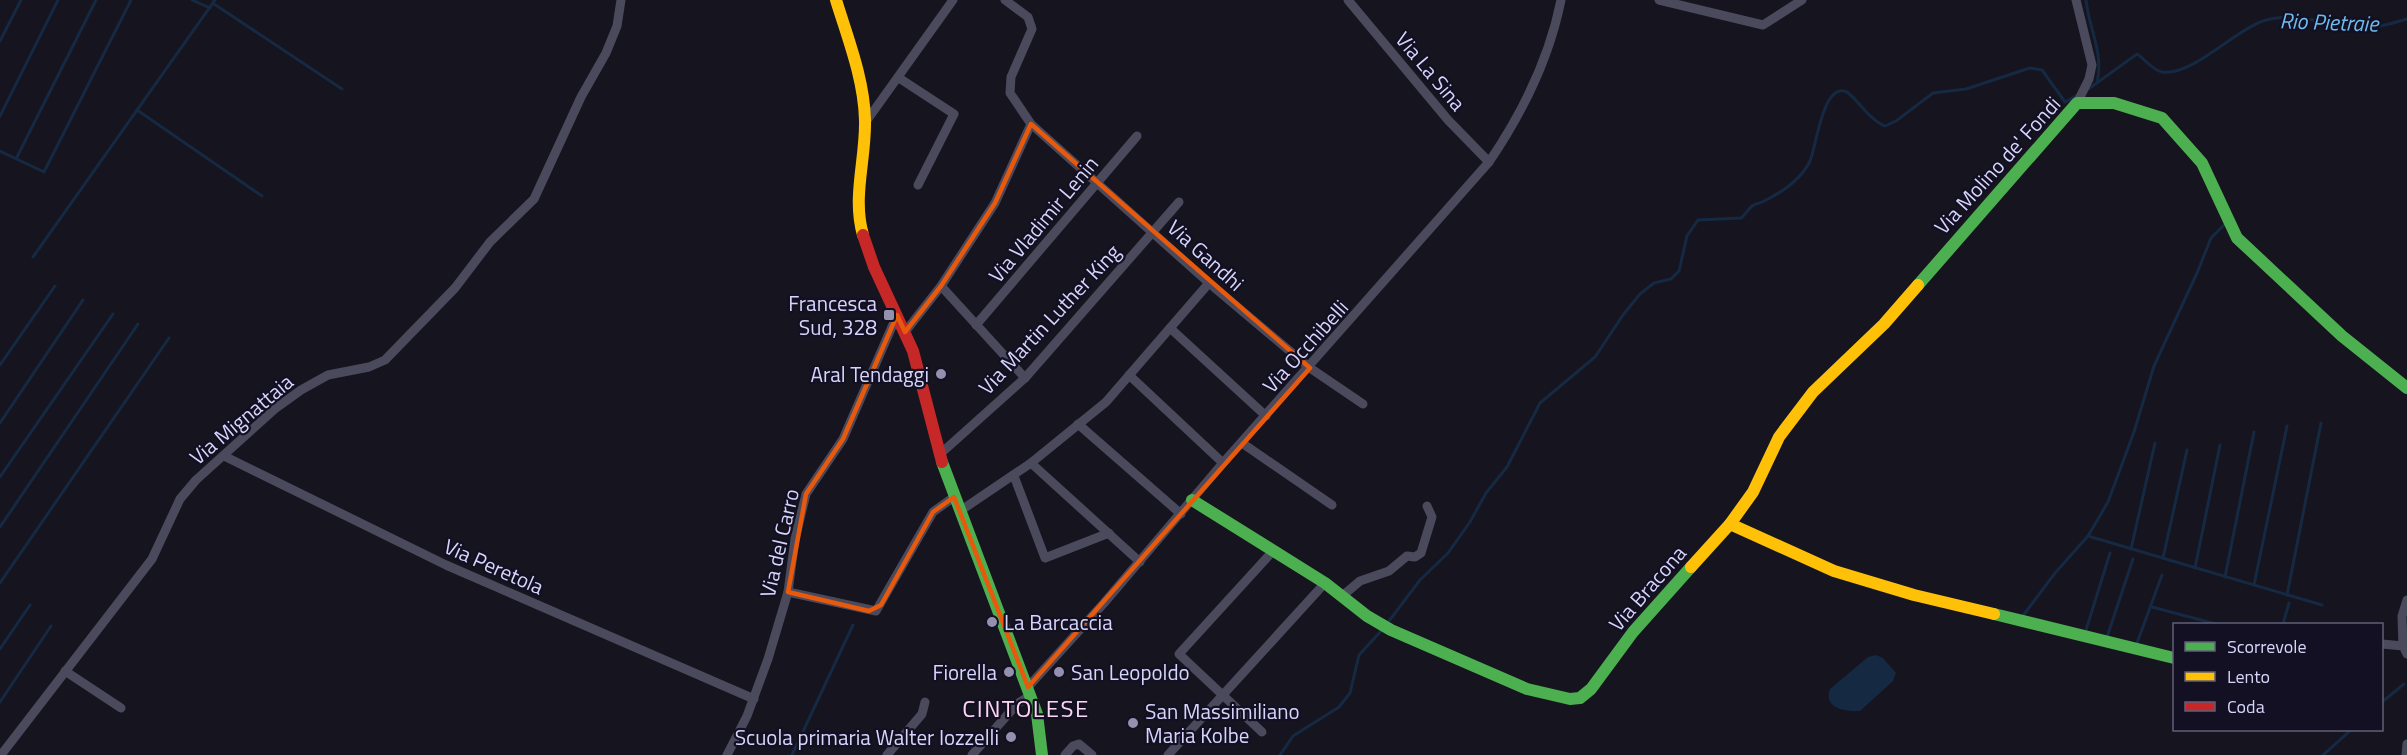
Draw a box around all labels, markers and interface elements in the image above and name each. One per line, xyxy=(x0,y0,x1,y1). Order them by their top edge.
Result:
water label: Rio Pietraie xyxy=(2279,3,2381,41)
street label: Via La Sina xyxy=(1388,24,1474,118)
street label: Via Molino de' Fondi xyxy=(1926,89,2068,241)
street label: Via Vladimir Lenin xyxy=(980,149,1106,289)
street label: Via Gandhi xyxy=(1160,212,1252,298)
street label: Via Martin Luther King xyxy=(970,236,1128,402)
place label: Francesca Sud, 328 xyxy=(788,287,877,343)
street label: Via Occhibelli xyxy=(1254,292,1356,400)
marker: Francesca Sud, 328 xyxy=(882,308,896,322)
place label: Aral Tendaggi xyxy=(810,358,929,390)
street label: Via Mignattaia xyxy=(182,366,300,472)
marker: Aral Tendaggi xyxy=(934,367,948,381)
street label: Via del Carro xyxy=(751,486,807,600)
street label: Via Peretola xyxy=(439,530,550,602)
street label: Via Bracona xyxy=(1601,538,1694,638)
place label: La Barcaccia xyxy=(1004,606,1113,638)
marker: La Barcaccia xyxy=(985,615,999,629)
legend xyxy=(2173,623,2383,731)
text: Scorrevole xyxy=(2227,633,2306,660)
place label: Fiorella xyxy=(932,656,997,688)
place label: San Leopoldo xyxy=(1071,656,1190,688)
text: Lento xyxy=(2227,663,2270,690)
marker: Fiorella xyxy=(1002,665,1016,679)
marker: San Leopoldo xyxy=(1052,665,1066,679)
district label: CINTOLESE xyxy=(962,690,1090,726)
text: Coda xyxy=(2227,693,2265,720)
place label: San Massimiliano Maria Kolbe xyxy=(1145,695,1300,751)
marker: San Massimiliano Maria Kolbe xyxy=(1126,716,1140,730)
place label: Scuola primaria Walter Iozzelli xyxy=(735,721,999,753)
marker: Scuola primaria Walter Iozzelli xyxy=(1004,730,1018,744)

